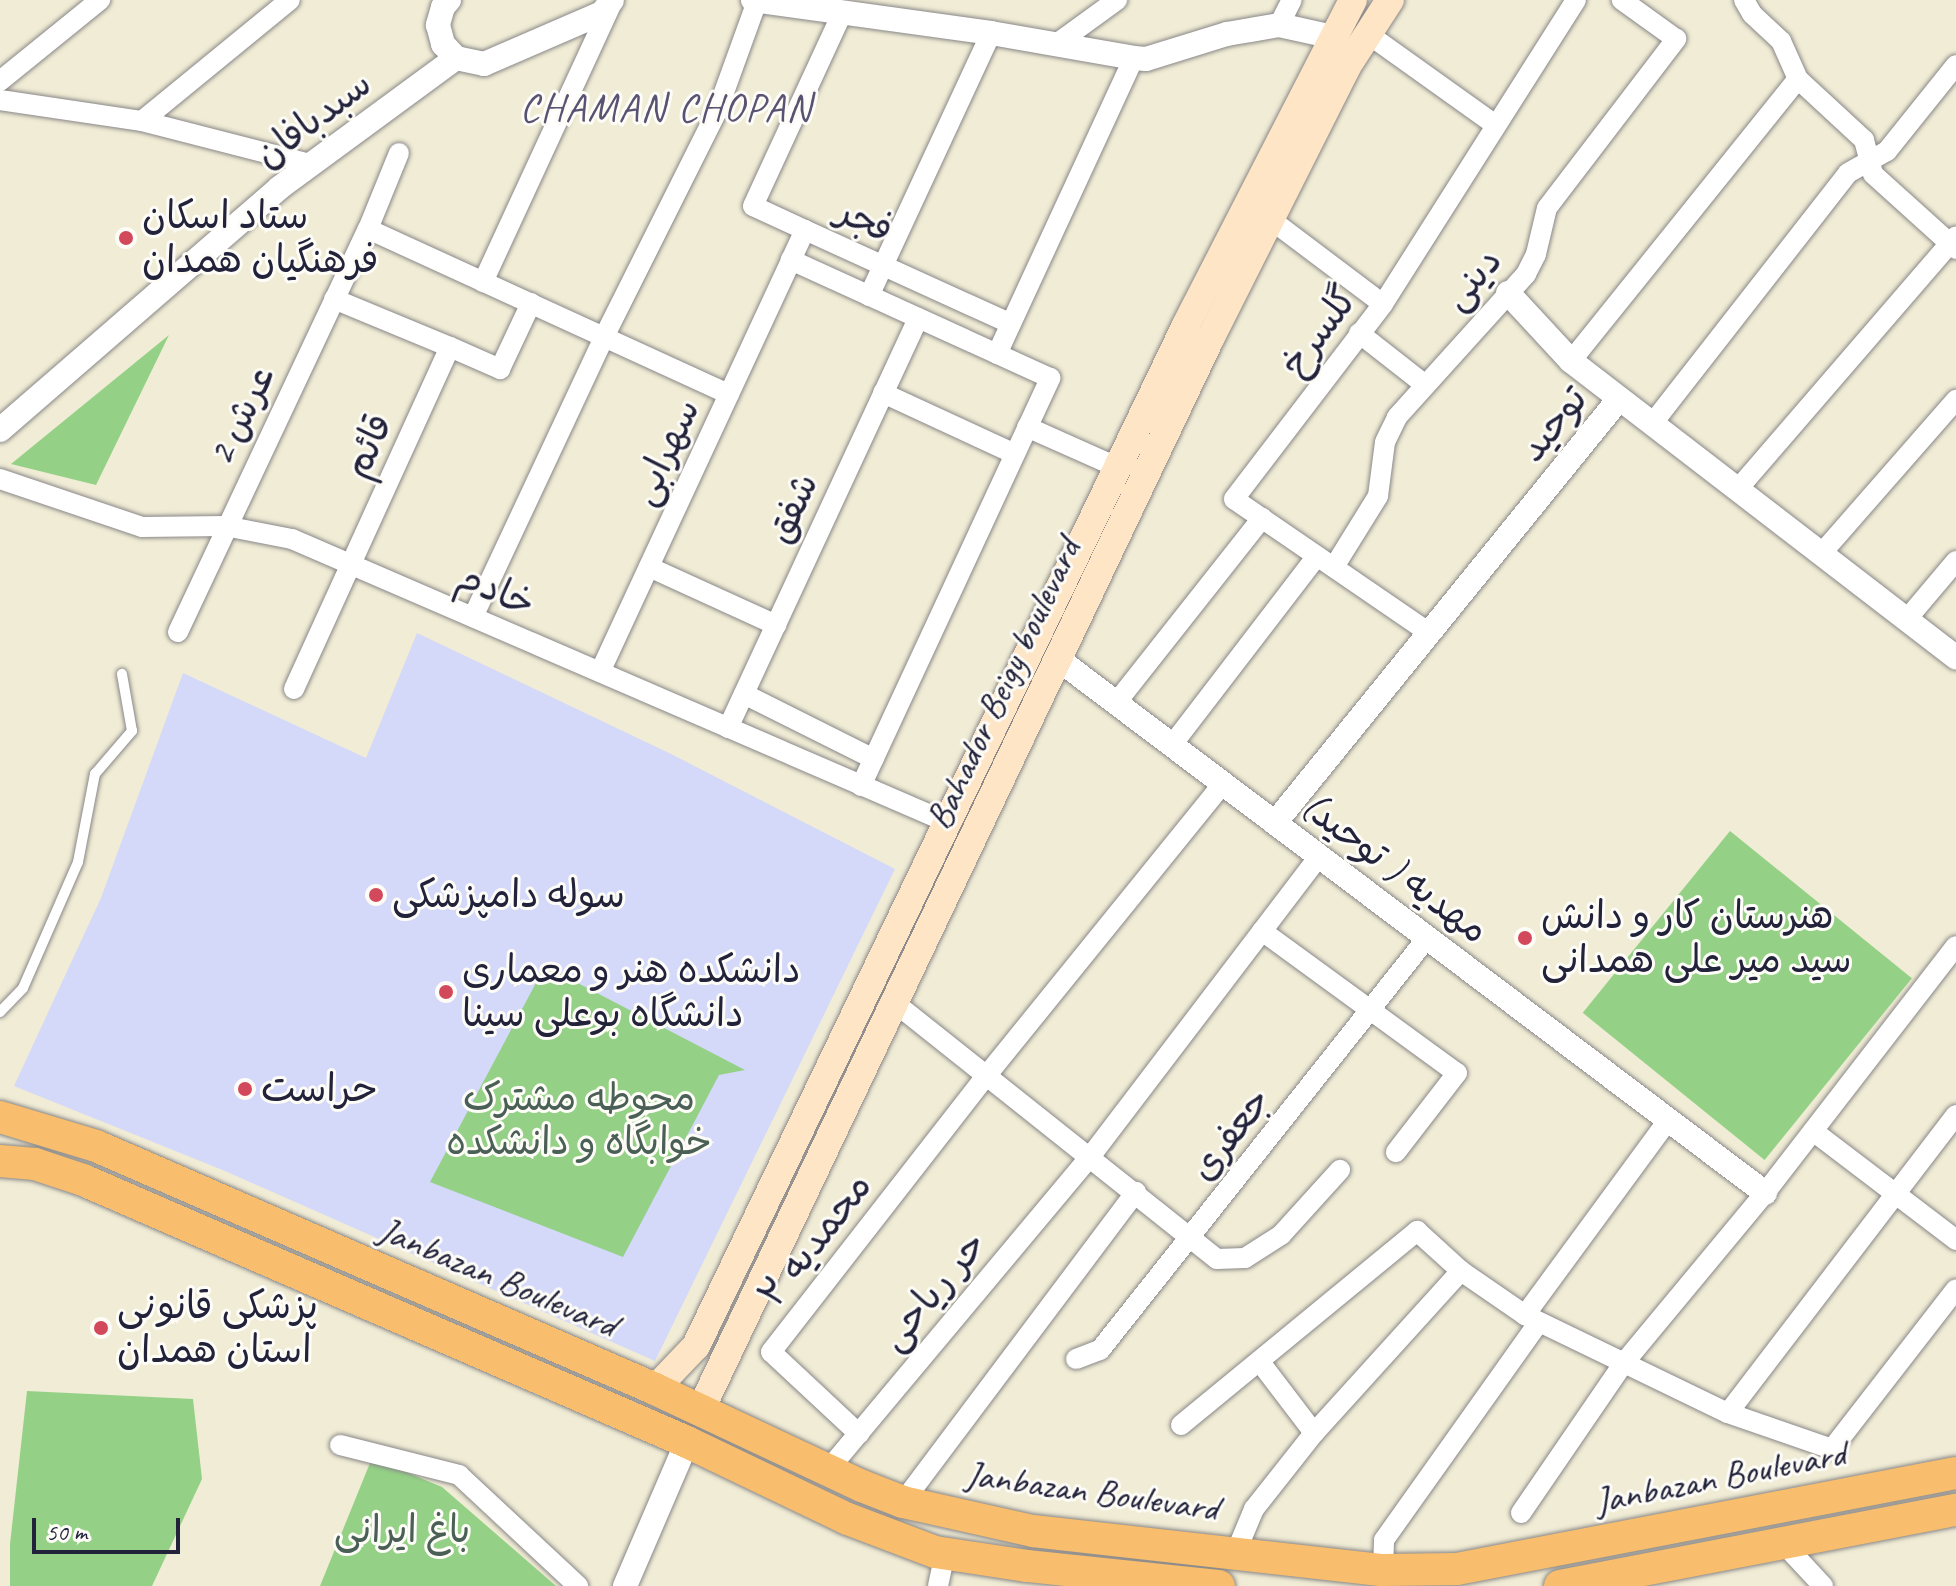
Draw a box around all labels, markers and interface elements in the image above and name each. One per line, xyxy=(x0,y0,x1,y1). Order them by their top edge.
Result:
street label: سبدبافان xyxy=(246,61,380,177)
district label: CHAMAN CHOPAN xyxy=(520,83,812,131)
street label: فجر xyxy=(830,187,900,253)
place label: ستاد اسکان فرهنگیان همدان xyxy=(142,193,378,282)
marker: ستاد اسکان فرهنگیان همدان xyxy=(117,229,135,247)
street label: دینی xyxy=(1433,239,1511,319)
street label: گلسرخ xyxy=(1270,277,1368,385)
street label: عرش 2 xyxy=(197,358,285,472)
street label: توحید xyxy=(1509,377,1597,471)
street label: سهرابی xyxy=(621,391,709,513)
street label: قائم xyxy=(334,407,402,485)
street label: شفق xyxy=(756,466,828,550)
street label: Bahador Beigy boulevard xyxy=(916,531,1090,837)
street label: خادم xyxy=(450,553,542,627)
street label: مهدیه ( توحید) xyxy=(1293,783,1497,953)
place label: سوله دامپزشکی xyxy=(392,872,625,918)
marker: سوله دامپزشکی xyxy=(367,886,385,904)
place label: هنرستان کار و دانش سید میر علی همدانی xyxy=(1541,893,1852,982)
marker: هنرستان کار و دانش سید میر علی همدانی xyxy=(1516,929,1534,947)
place label: دانشکده هنر و معماری دانشگاه بوعلی سینا xyxy=(462,947,801,1036)
marker: دانشکده هنر و معماری دانشگاه بوعلی سینا xyxy=(437,983,455,1001)
place label: حراست xyxy=(261,1066,376,1112)
park label: محوطه مشترک خوابگاه و دانشکده xyxy=(446,1075,712,1164)
street label: جعفری xyxy=(1180,1078,1280,1190)
marker: حراست xyxy=(236,1080,254,1098)
street label: محمدیه ۲ xyxy=(749,1164,881,1316)
street label: Janbazan Boulevard xyxy=(372,1206,624,1348)
street label: حر ریاحی xyxy=(870,1222,996,1360)
place label: پزشکی قانونی استان همدان xyxy=(117,1283,318,1372)
marker: پزشکی قانونی استان همدان xyxy=(92,1319,110,1337)
street label: Janbazan Boulevard xyxy=(1591,1430,1849,1524)
street label: Janbazan Boulevard xyxy=(963,1451,1221,1531)
scale bar xyxy=(36,1502,184,1552)
park label: باغ ایرانی xyxy=(334,1507,470,1553)
text: 50 m xyxy=(46,1517,87,1547)

